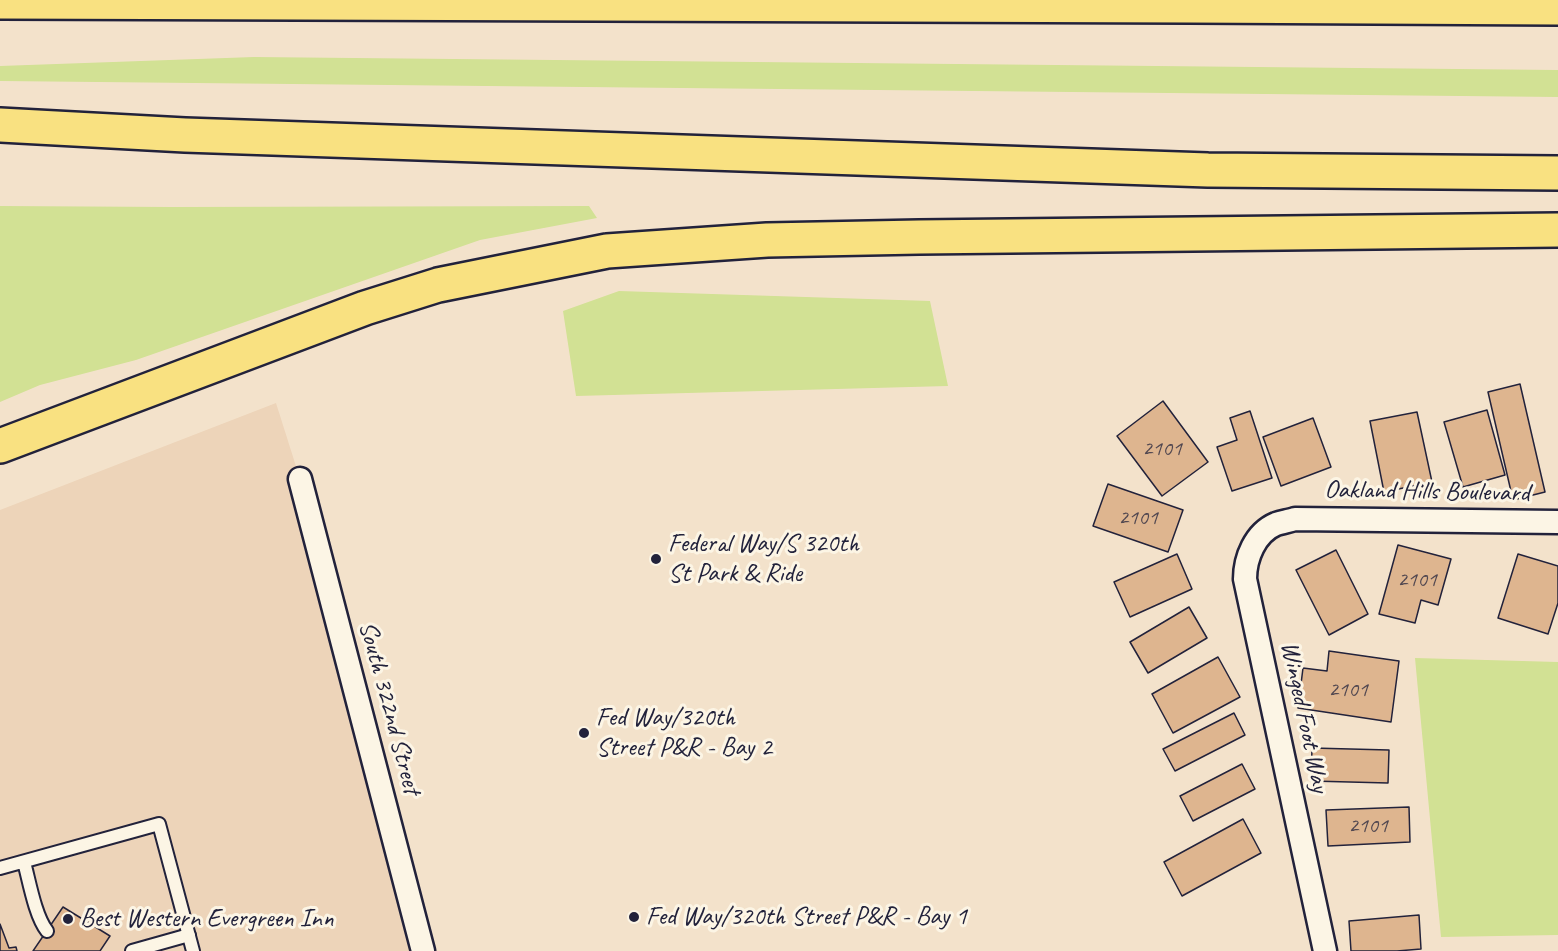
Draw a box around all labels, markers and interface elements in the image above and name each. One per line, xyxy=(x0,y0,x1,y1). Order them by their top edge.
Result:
house number: 2101 xyxy=(1142,436,1182,462)
street label: Oakland Hills Boulevard xyxy=(1324,475,1530,509)
house number: 2101 xyxy=(1118,505,1158,531)
place label: Federal Way/S 320th St Park & Ride xyxy=(668,528,859,590)
marker: Federal Way/S 320th St Park & Ride xyxy=(649,552,663,566)
house number: 2101 xyxy=(1397,567,1437,593)
street label: South 322nd Street xyxy=(351,618,427,798)
street label: Winged Foot Way xyxy=(1273,639,1335,795)
house number: 2101 xyxy=(1328,677,1368,703)
place label: Fed Way/320th Street P&R - Bay 2 xyxy=(596,702,772,764)
marker: Fed Way/320th Street P&R - Bay 2 xyxy=(577,726,591,740)
house number: 2101 xyxy=(1348,813,1388,839)
place label: Fed Way/320th Street P&R - Bay 1 xyxy=(646,901,967,933)
place label: Best Western Evergreen Inn xyxy=(80,903,333,935)
marker: Fed Way/320th Street P&R - Bay 1 xyxy=(627,910,641,924)
marker: Best Western Evergreen Inn xyxy=(61,912,75,926)

